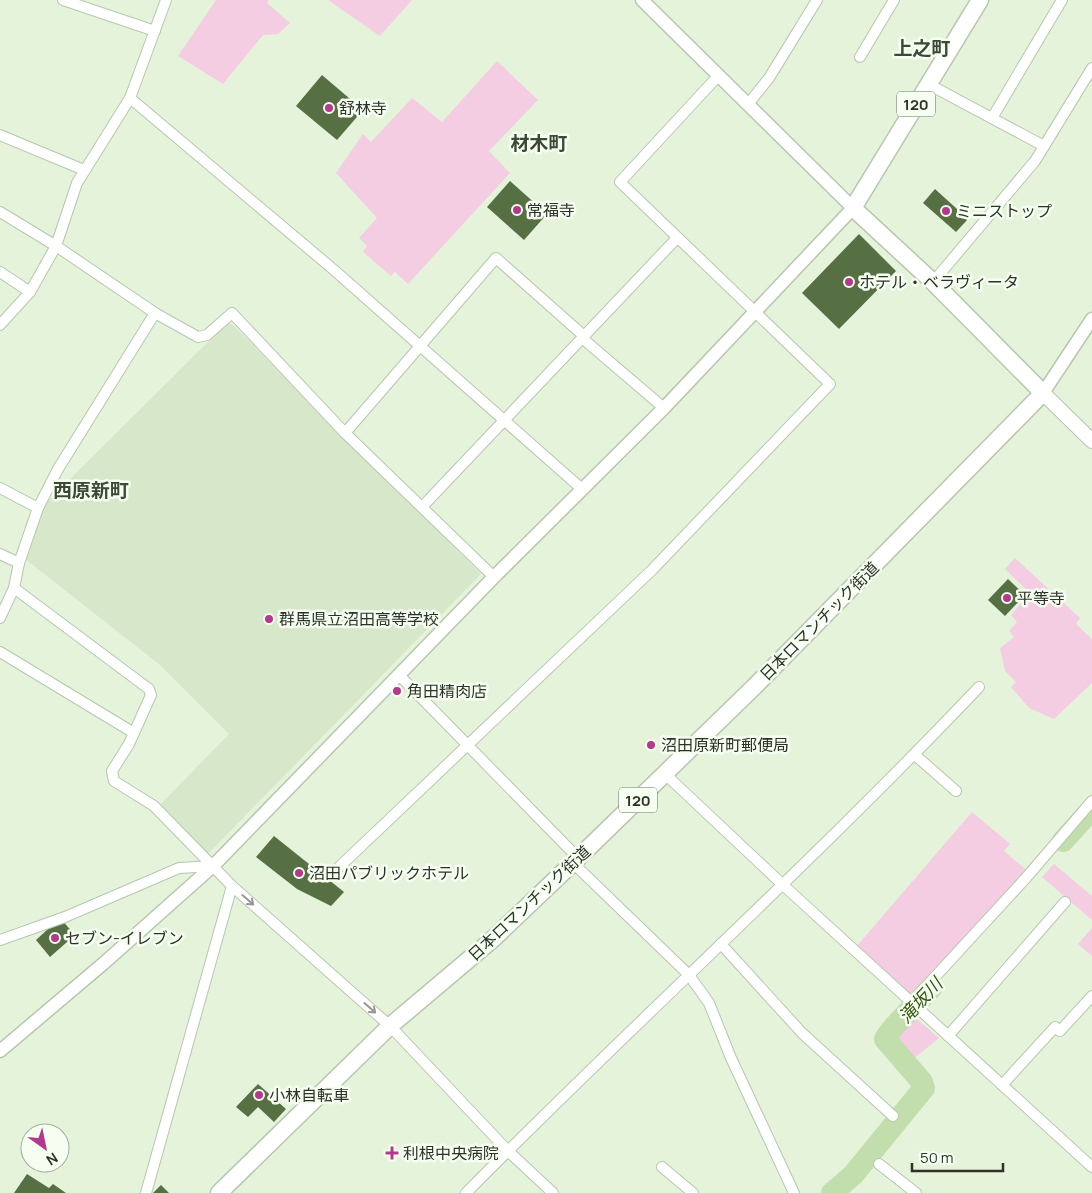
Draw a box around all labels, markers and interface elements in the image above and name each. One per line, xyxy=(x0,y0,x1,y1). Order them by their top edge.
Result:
district label: 上之町 xyxy=(893,35,951,61)
road number: 120 xyxy=(897,92,935,116)
place label: 舒林寺 xyxy=(339,97,387,119)
marker: 舒林寺 xyxy=(323,102,335,114)
district label: 材木町 xyxy=(510,130,568,156)
place label: 常福寺 xyxy=(527,199,575,221)
place label: ミニストップ xyxy=(956,200,1052,222)
marker: 常福寺 xyxy=(511,204,523,216)
marker: ミニストップ xyxy=(940,205,952,217)
place label: ホテル・ベラヴィータ xyxy=(859,271,1019,293)
marker: ホテル・ベラヴィータ xyxy=(843,276,855,288)
district label: 西原新町 xyxy=(53,477,129,503)
street label: 日本ロマンチック街道 xyxy=(755,557,883,685)
place label: 平等寺 xyxy=(1017,587,1065,609)
marker: 平等寺 xyxy=(1001,592,1013,604)
place label: 群馬県立沼田高等学校 xyxy=(279,608,439,630)
marker: 群馬県立沼田高等学校 xyxy=(263,613,275,625)
place label: 角田精肉店 xyxy=(407,680,487,702)
marker: 角田精肉店 xyxy=(391,685,403,697)
place label: 沼田原新町郵便局 xyxy=(661,734,789,756)
marker: 沼田原新町郵便局 xyxy=(645,739,657,751)
road number: 120 xyxy=(619,788,657,812)
street label: 日本ロマンチック街道 xyxy=(463,840,595,966)
place label: 沼田パブリックホテル xyxy=(309,862,469,884)
marker: 沼田パブリックホテル xyxy=(293,867,305,879)
one-way arrow xyxy=(241,894,254,905)
place label: セブン-イレブン xyxy=(65,927,184,949)
marker: セブン-イレブン xyxy=(49,932,61,944)
water label: 滝坂川 xyxy=(893,971,949,1028)
one-way arrow xyxy=(363,1002,376,1013)
place label: 小林自転車 xyxy=(269,1084,349,1106)
marker: 小林自転車 xyxy=(253,1089,265,1101)
north arrow xyxy=(20,1123,70,1173)
scale bar xyxy=(912,1140,1003,1172)
place label: 利根中央病院 xyxy=(403,1142,499,1164)
marker: 利根中央病院 xyxy=(385,1146,399,1160)
text: 50 m xyxy=(920,1147,954,1168)
text: N xyxy=(43,1149,62,1170)

